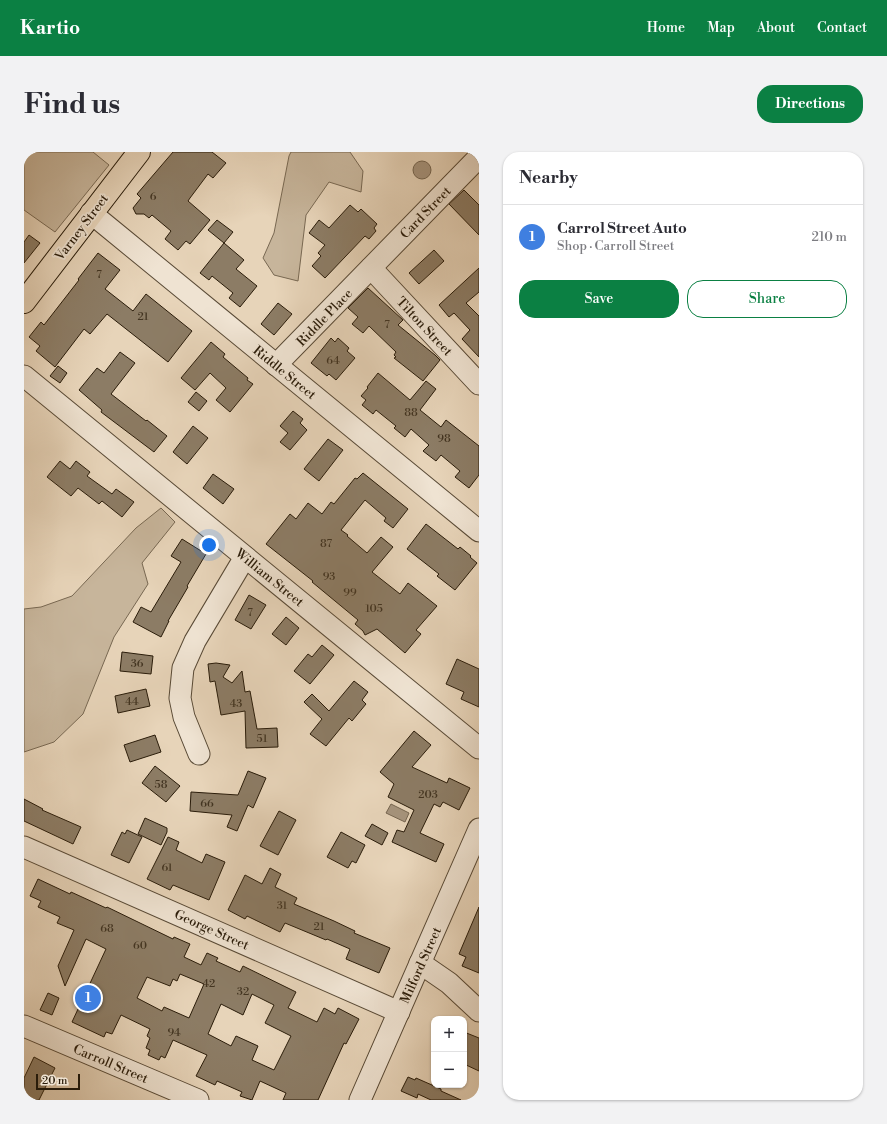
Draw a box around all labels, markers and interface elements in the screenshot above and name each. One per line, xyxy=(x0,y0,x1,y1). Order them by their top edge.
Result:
text: Kartio xyxy=(20,16,80,40)
text: Home xyxy=(647,19,685,37)
text: Map xyxy=(707,19,735,37)
text: About xyxy=(757,19,795,37)
text: Contact xyxy=(817,19,867,37)
button: Directions xyxy=(757,85,863,123)
text: Find us xyxy=(24,87,120,122)
text: Nearby xyxy=(519,167,578,189)
street label: Card Street xyxy=(397,183,455,242)
house number: 6 xyxy=(150,190,157,204)
street label: Varney Street xyxy=(51,191,112,265)
text: Carrol Street Auto xyxy=(557,219,687,238)
text: 1 xyxy=(529,229,535,245)
text: 210 m xyxy=(812,229,847,245)
text: Shop · Carroll Street xyxy=(557,238,674,254)
house number: 7 xyxy=(96,268,102,282)
button: Save xyxy=(519,280,679,318)
button: Share xyxy=(687,280,847,318)
street label: Riddle Place xyxy=(293,285,356,350)
street label: Tilton Street xyxy=(393,294,456,360)
house number: 21 xyxy=(137,310,149,324)
house number: 7 xyxy=(384,318,390,332)
street label: Riddle Street xyxy=(250,343,319,403)
house number: 64 xyxy=(326,354,340,368)
house number: 88 xyxy=(404,406,418,420)
house number: 98 xyxy=(437,432,451,446)
your location xyxy=(199,535,219,555)
house number: 87 xyxy=(320,537,333,551)
street label: William Street xyxy=(231,545,307,611)
house number: 93 xyxy=(323,570,335,584)
house number: 99 xyxy=(343,586,357,600)
house number: 105 xyxy=(365,602,383,616)
house number: 7 xyxy=(247,606,253,620)
house number: 36 xyxy=(131,657,144,671)
house number: 44 xyxy=(125,695,139,709)
house number: 43 xyxy=(230,697,242,711)
house number: 51 xyxy=(257,732,268,746)
house number: 58 xyxy=(155,778,168,792)
house number: 203 xyxy=(418,788,438,802)
house number: 66 xyxy=(200,797,214,811)
house number: 61 xyxy=(161,861,173,875)
house number: 31 xyxy=(277,899,288,913)
street label: George Street xyxy=(172,906,252,954)
house number: 21 xyxy=(313,920,325,934)
house number: 68 xyxy=(100,922,114,936)
street label: Milford Street xyxy=(397,924,445,1006)
house number: 60 xyxy=(133,939,147,953)
house number: 42 xyxy=(203,977,215,991)
pin: 1 xyxy=(75,983,101,1013)
house number: 32 xyxy=(237,985,249,999)
map controls xyxy=(431,1016,467,1088)
button: + xyxy=(431,1016,467,1052)
house number: 94 xyxy=(167,1026,181,1040)
street label: Carroll Street xyxy=(71,1041,151,1087)
button: − xyxy=(431,1052,467,1088)
scale bar xyxy=(36,1072,80,1091)
text: 20 m xyxy=(42,1074,67,1088)

